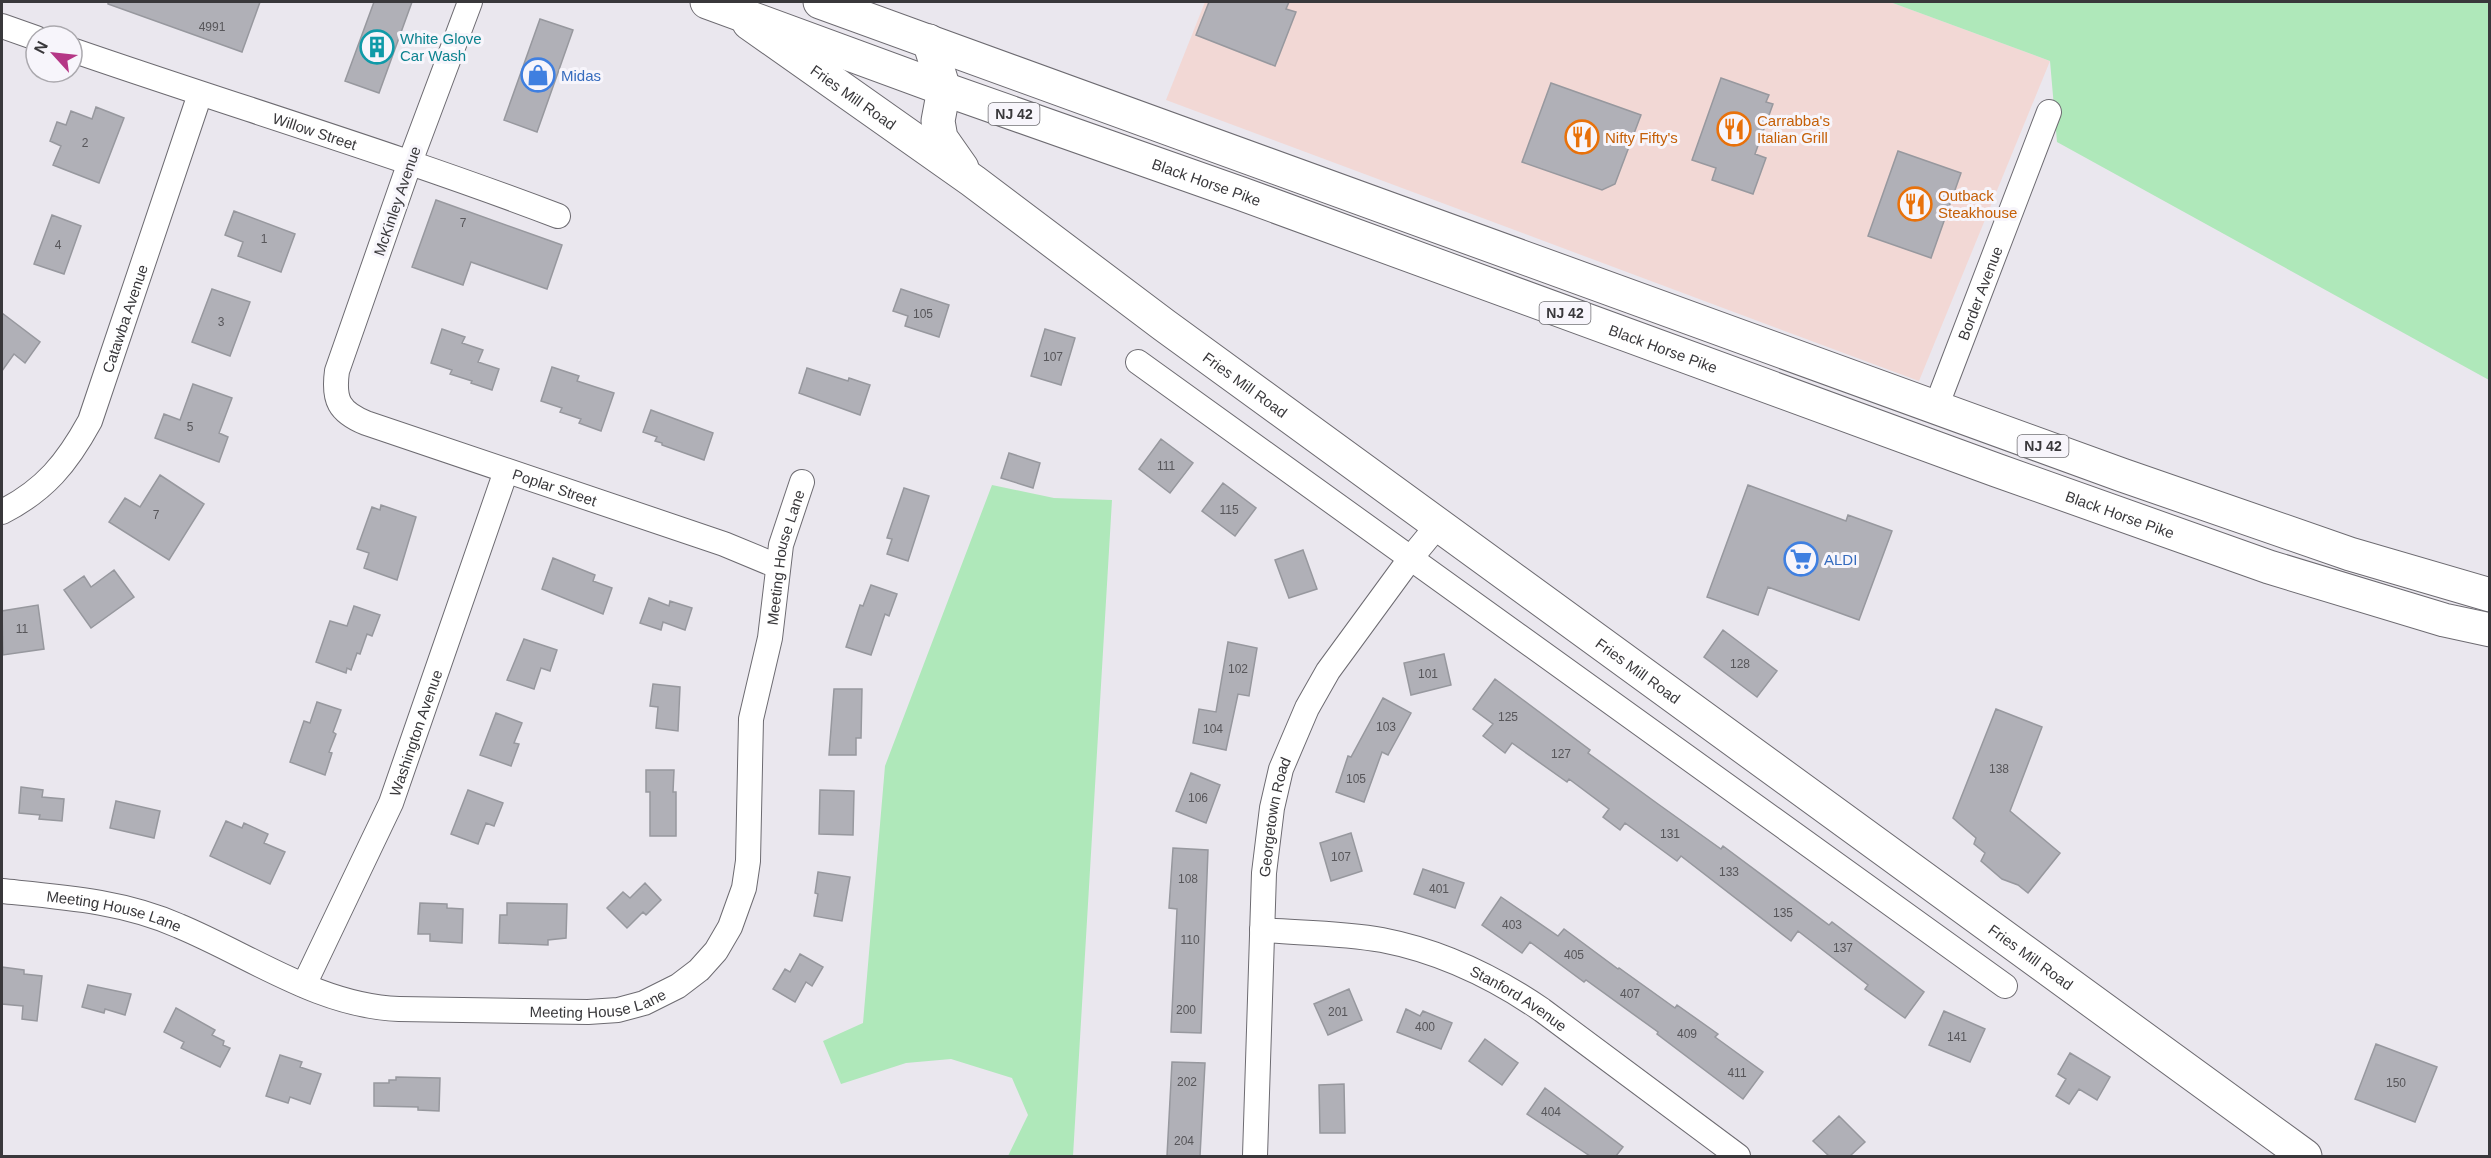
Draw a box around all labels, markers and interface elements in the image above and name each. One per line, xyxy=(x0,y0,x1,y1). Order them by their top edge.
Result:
house number: 4991 xyxy=(199,20,226,34)
north arrow xyxy=(24,24,84,84)
building icon: White Glove Car Wash xyxy=(359,29,395,65)
place label: White Glove Car Wash xyxy=(400,30,482,64)
text: N xyxy=(31,38,51,56)
shop icon: Midas xyxy=(520,57,556,93)
street label: Fries Mill Road xyxy=(808,61,899,133)
place label: Midas xyxy=(561,67,601,84)
road number: NJ 42 xyxy=(988,103,1040,125)
street label: Willow Street xyxy=(271,109,360,153)
restaurant icon: Carrabba's Italian Grill xyxy=(1716,111,1752,147)
place label: Carrabba's Italian Grill xyxy=(1757,112,1830,146)
restaurant icon: Nifty Fifty's xyxy=(1564,119,1600,155)
place label: Nifty Fifty's xyxy=(1605,129,1678,146)
house number: 2 xyxy=(82,136,89,150)
street label: McKinley Avenue xyxy=(370,144,424,258)
street label: Black Horse Pike xyxy=(1150,155,1263,209)
restaurant icon: Outback Steakhouse xyxy=(1897,186,1933,222)
place label: Outback Steakhouse xyxy=(1938,187,2017,221)
house number: 7 xyxy=(460,216,467,230)
house number: 1 xyxy=(261,232,268,246)
house number: 4 xyxy=(55,238,62,252)
street label: Border Avenue xyxy=(1954,244,2005,342)
street label: Catawba Avenue xyxy=(98,262,151,375)
road number: NJ 42 xyxy=(1540,302,1590,324)
house number: 105 xyxy=(913,307,933,321)
house number: 3 xyxy=(218,315,225,329)
street label: Black Horse Pike xyxy=(1607,321,1720,376)
street label: Fries Mill Road xyxy=(1200,348,1291,421)
house number: 107 xyxy=(1043,350,1063,364)
house number: 5 xyxy=(187,420,194,434)
road number: NJ 42 xyxy=(2018,435,2068,457)
house number: 111 xyxy=(1157,459,1175,473)
street label: Poplar Street xyxy=(511,465,600,509)
street label: Meeting House Lane xyxy=(763,487,807,626)
street label: Black Horse Pike xyxy=(2063,487,2177,541)
house number: 115 xyxy=(1219,503,1239,517)
house number: 7 xyxy=(153,508,160,522)
supermarket icon: ALDI xyxy=(1783,541,1819,577)
place label: ALDI xyxy=(1824,551,1857,568)
house number: 11 xyxy=(16,622,29,636)
street label: Fries Mill Road xyxy=(1593,634,1684,707)
house number: 128 xyxy=(1730,657,1750,671)
house number: 102 xyxy=(1228,662,1248,676)
street label: Washington Avenue xyxy=(386,667,445,798)
house number: 101 xyxy=(1418,667,1438,681)
house number: 125 xyxy=(1498,710,1518,724)
house number: 103 xyxy=(1376,720,1396,734)
house number: 104 xyxy=(1203,722,1223,736)
house number: 127 xyxy=(1551,747,1571,761)
street label: Georgetown Road xyxy=(1255,754,1294,878)
house number: 138 xyxy=(1989,762,2009,776)
house number: 105 xyxy=(1346,772,1366,786)
house number: 106 xyxy=(1188,791,1208,805)
house number: 131 xyxy=(1660,827,1680,841)
house number: 107 xyxy=(1331,850,1351,864)
house number: 133 xyxy=(1719,865,1739,879)
house number: 108 xyxy=(1178,872,1198,886)
house number: 401 xyxy=(1429,882,1449,896)
street label: Meeting House Lane xyxy=(46,887,184,935)
house number: 135 xyxy=(1773,906,1793,920)
house number: 403 xyxy=(1502,918,1522,932)
street label: Fries Mill Road xyxy=(1986,920,2077,993)
house number: 110 xyxy=(1180,933,1200,947)
house number: 137 xyxy=(1833,941,1853,955)
house number: 405 xyxy=(1564,948,1584,962)
street label: Stanford Avenue xyxy=(1468,962,1570,1034)
street label: Meeting House Lane xyxy=(529,985,668,1021)
house number: 407 xyxy=(1620,987,1640,1001)
house number: 200 xyxy=(1176,1003,1196,1017)
house number: 201 xyxy=(1328,1005,1348,1019)
house number: 400 xyxy=(1415,1020,1435,1034)
house number: 409 xyxy=(1677,1027,1697,1041)
house number: 141 xyxy=(1947,1030,1967,1044)
house number: 411 xyxy=(1727,1066,1747,1080)
house number: 202 xyxy=(1177,1075,1197,1089)
house number: 150 xyxy=(2386,1076,2406,1090)
house number: 404 xyxy=(1541,1105,1561,1119)
house number: 204 xyxy=(1174,1134,1194,1148)

